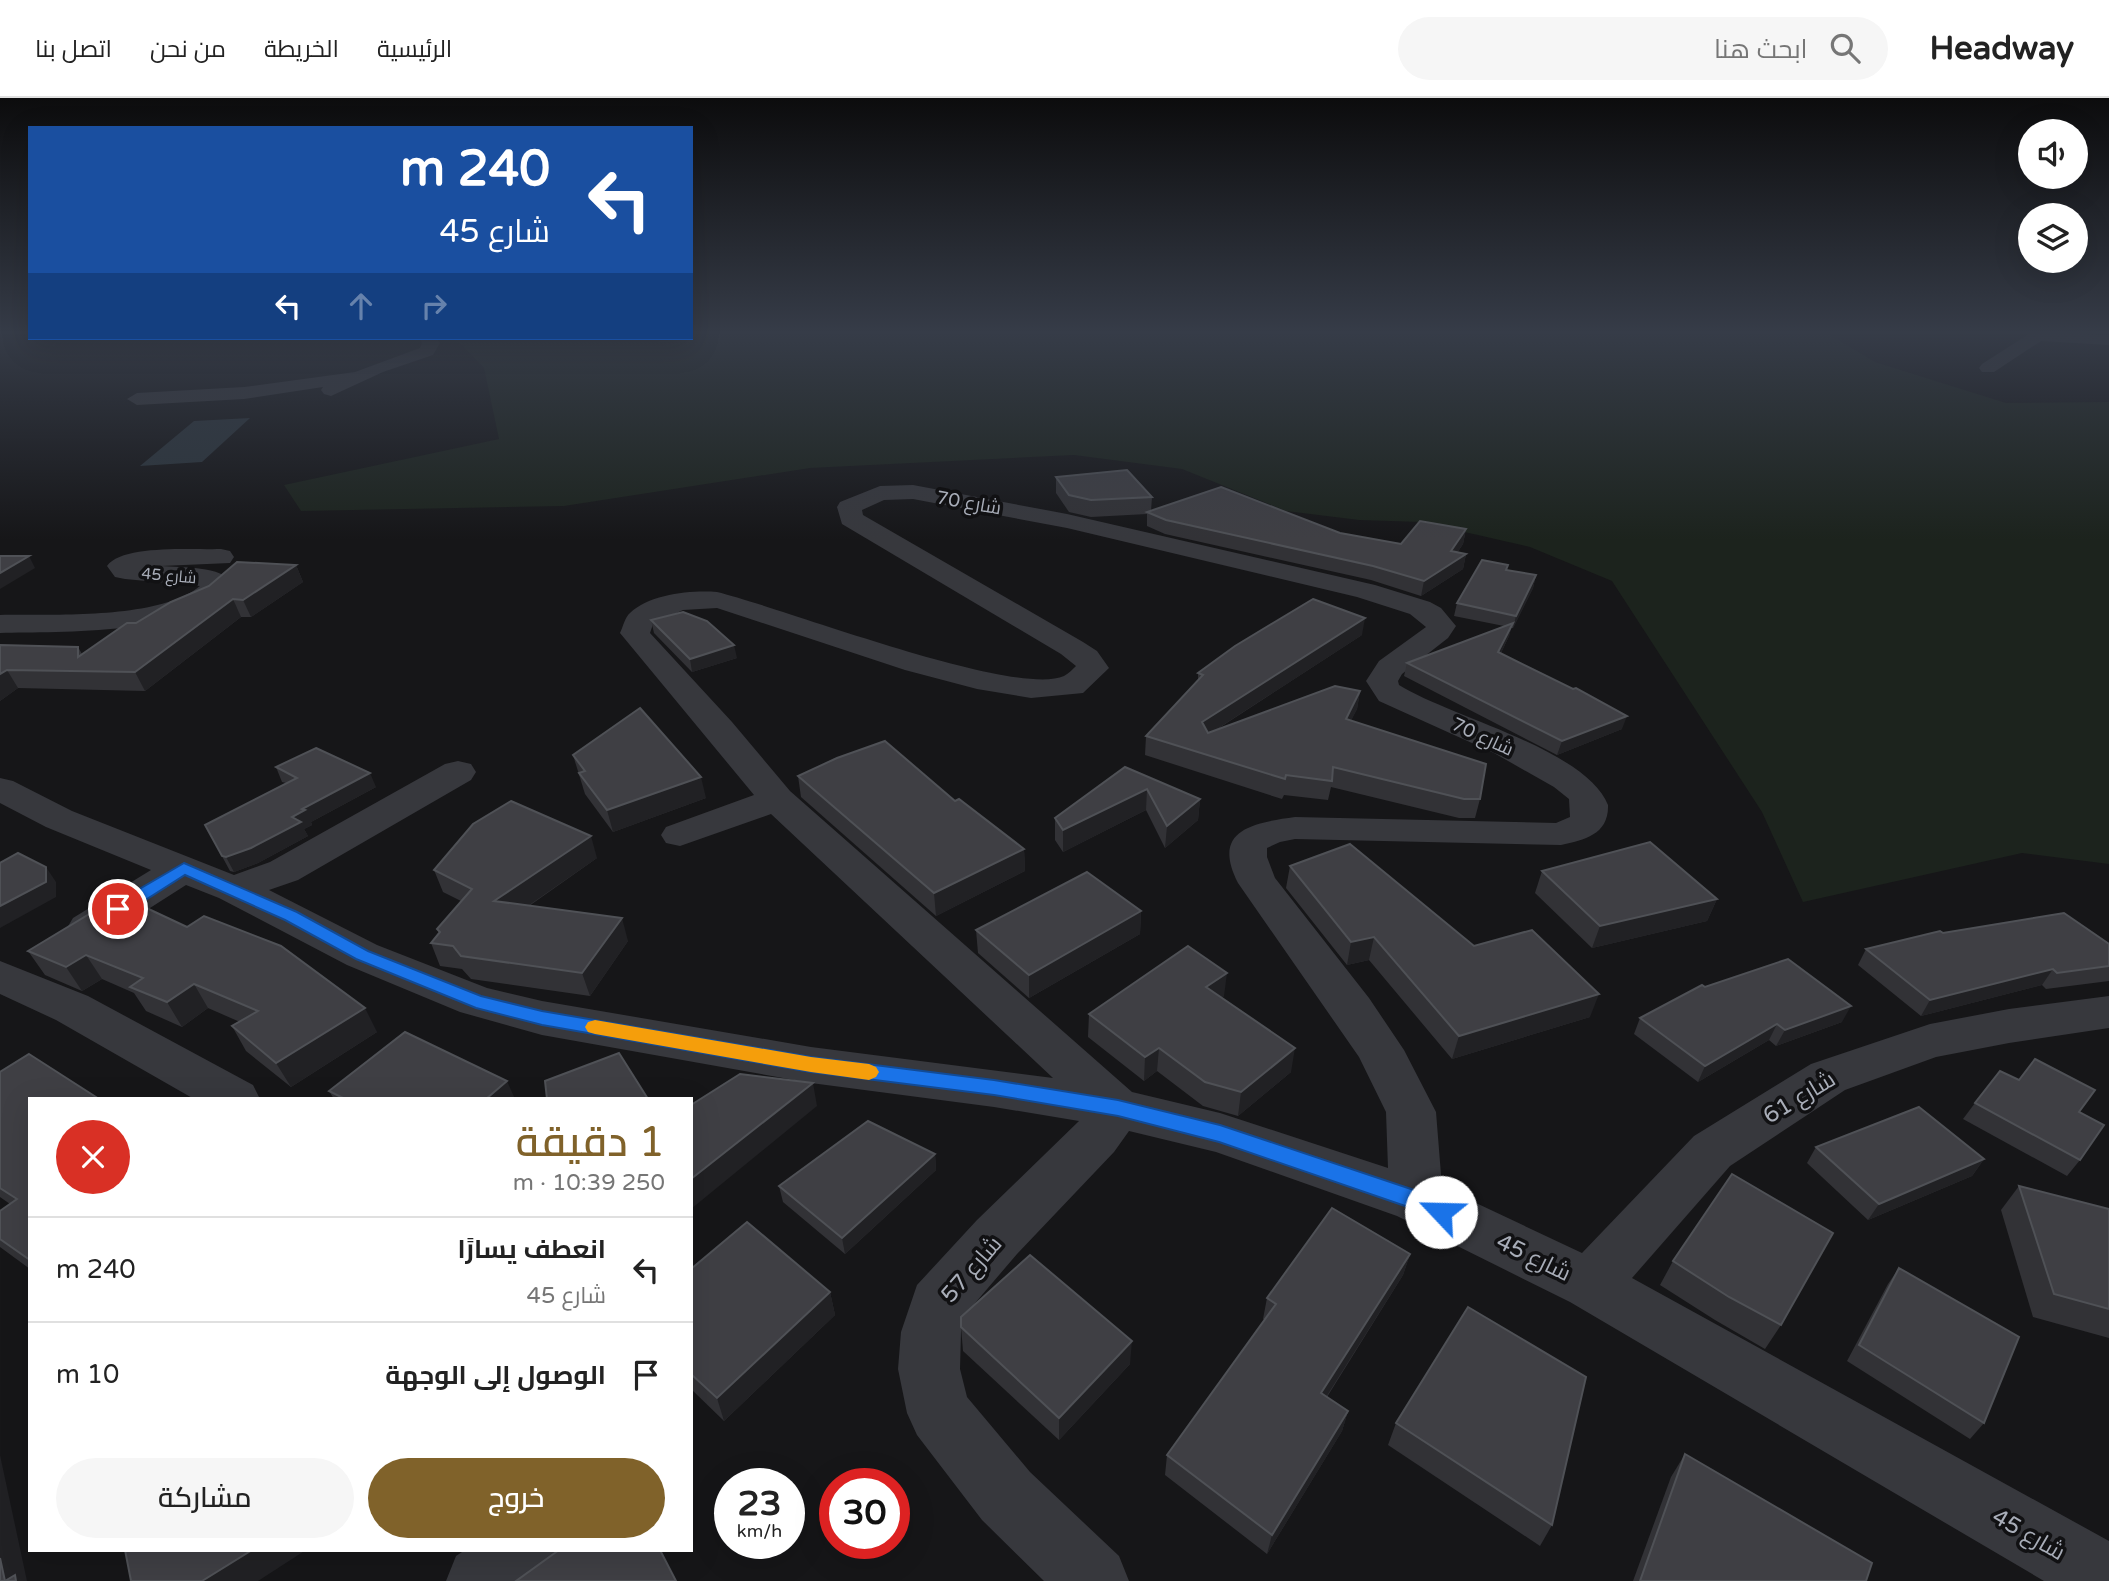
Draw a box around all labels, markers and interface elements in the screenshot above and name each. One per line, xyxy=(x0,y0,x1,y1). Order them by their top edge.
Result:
search box xyxy=(1398,17,1888,80)
icon: search xyxy=(1826,29,1864,67)
text: Headway xyxy=(1930,29,2074,68)
text: ابحث هنا xyxy=(1714,34,1808,65)
text: اتصل بنا xyxy=(35,35,112,64)
text: من نحن xyxy=(150,35,226,64)
text: الخريطة xyxy=(264,35,339,64)
text: الرئيسية xyxy=(377,35,452,64)
map controls xyxy=(2018,119,2088,273)
button: sound xyxy=(2018,119,2088,189)
text: 240 m xyxy=(400,140,550,199)
icon: left xyxy=(574,154,665,245)
button: layers xyxy=(2018,203,2088,273)
text: شارع 45 xyxy=(439,213,550,251)
icon: left xyxy=(269,287,307,325)
icon: ahead xyxy=(342,287,380,325)
icon: right xyxy=(415,287,453,325)
street label: شارع 70 xyxy=(934,486,1003,521)
street label: شارع 45 xyxy=(140,564,197,589)
street label: شارع 70 xyxy=(1447,713,1517,763)
pin xyxy=(88,879,148,939)
icon: arrive xyxy=(99,890,137,928)
street label: شارع 61 xyxy=(1758,1065,1841,1131)
text: 1 دقيقة xyxy=(516,1117,665,1168)
button: close xyxy=(56,1120,130,1194)
text: 250 m · 10:39 xyxy=(513,1169,665,1197)
position arrow xyxy=(1404,1175,1478,1249)
street label: شارع 45 xyxy=(1491,1228,1575,1289)
street label: شارع 57 xyxy=(935,1231,1009,1309)
text: انعطف يسارًا xyxy=(457,1234,606,1265)
icon: left xyxy=(627,1251,665,1289)
text: 240 m xyxy=(56,1254,136,1285)
text: شارع 45 xyxy=(527,1282,606,1310)
icon: arrive xyxy=(627,1356,665,1394)
text: 10 m xyxy=(56,1359,119,1390)
text: الوصول إلى الوجهة xyxy=(385,1360,606,1391)
button: مشاركة xyxy=(56,1458,354,1538)
button: خروج xyxy=(368,1458,665,1538)
speed limit sign: 30 xyxy=(819,1468,910,1559)
text: 23 xyxy=(738,1483,781,1525)
street label: شارع 45 xyxy=(1987,1503,2070,1568)
text: km/h xyxy=(737,1520,782,1542)

